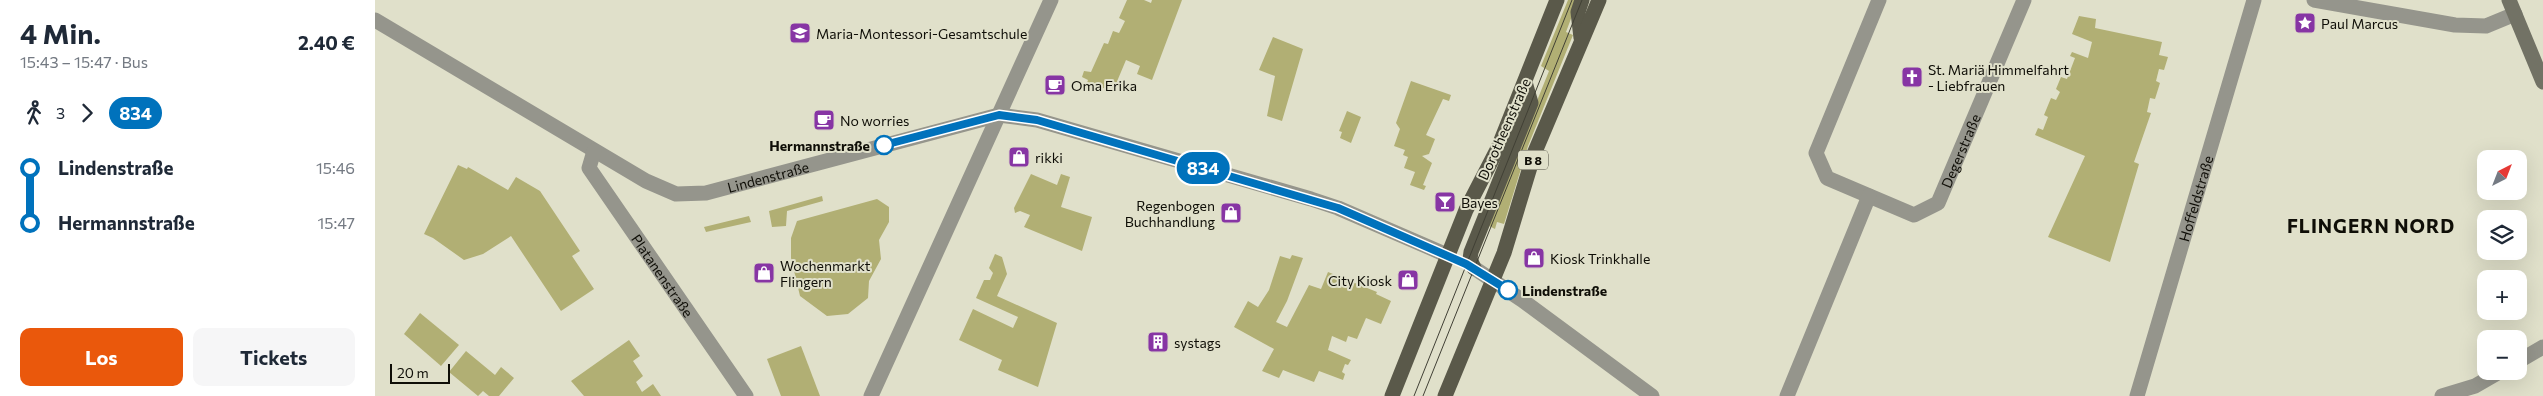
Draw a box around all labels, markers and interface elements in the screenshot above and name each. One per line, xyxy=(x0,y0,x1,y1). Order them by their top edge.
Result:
place icon: Paul Marcus xyxy=(2293,11,2317,35)
place label: Paul Marcus xyxy=(2321,15,2398,32)
text: 4 Min. xyxy=(20,16,101,50)
school or university icon: Maria-Montessori-Gesamtschule xyxy=(788,21,812,45)
place label: Maria-Montessori-Gesamtschule xyxy=(816,25,1027,42)
text: 2.40 € xyxy=(298,31,355,54)
text: 15:43 – 15:47 · Bus xyxy=(20,52,148,71)
place label: St. Mariä Himmelfahrt - Liebfrauen xyxy=(1928,61,2069,94)
church icon: St. Mariä Himmelfahrt - Liebfrauen xyxy=(1900,65,1924,89)
cafe icon: Oma Erika xyxy=(1043,73,1067,97)
street label: Dorotheenstraße xyxy=(1474,75,1534,183)
place label: Oma Erika xyxy=(1071,77,1137,94)
icon: walk xyxy=(20,99,48,127)
icon: forward xyxy=(73,99,101,127)
text: 834 xyxy=(119,102,152,124)
text: 3 xyxy=(56,103,65,122)
cafe icon: No worries xyxy=(812,108,836,132)
street label: Degerstraße xyxy=(1937,111,1983,190)
place label: No worries xyxy=(840,112,909,129)
marker: Hermannstraße xyxy=(874,135,894,155)
place label: Hermannstraße xyxy=(769,137,870,154)
shop icon: rikki xyxy=(1007,145,1031,169)
place label: rikki xyxy=(1035,149,1063,166)
road number: B 8 xyxy=(1518,150,1548,170)
north arrow xyxy=(2477,150,2527,200)
map controls xyxy=(2477,150,2527,380)
line badge: 834 xyxy=(1174,152,1232,184)
street label: Hoffeldstraße xyxy=(2175,153,2216,244)
text: Lindenstraße xyxy=(58,156,174,179)
text: 834 xyxy=(1187,157,1219,179)
text: 15:46 xyxy=(316,158,355,177)
street label: Lindenstraße xyxy=(725,158,811,196)
bar icon: Bayes xyxy=(1433,190,1457,214)
place label: Bayes xyxy=(1461,194,1498,211)
place label: Regenbogen Buchhandlung xyxy=(1125,197,1215,230)
shop icon: Regenbogen Buchhandlung xyxy=(1219,201,1243,225)
button: layers xyxy=(2477,210,2527,260)
text: Hermannstraße xyxy=(58,211,195,234)
text: 15:47 xyxy=(317,213,355,232)
district label: FLINGERN NORD xyxy=(2287,214,2455,237)
street label: Platanenstraße xyxy=(628,231,697,320)
shop icon: Kiosk Trinkhalle xyxy=(1522,246,1546,270)
place label: Kiosk Trinkhalle xyxy=(1550,250,1650,267)
place label: Wochenmarkt Flingern xyxy=(780,257,871,290)
shop icon: Wochenmarkt Flingern xyxy=(752,261,776,285)
shop icon: City Kiosk xyxy=(1396,268,1420,292)
button: + xyxy=(2477,270,2527,320)
place label: City Kiosk xyxy=(1328,272,1392,289)
marker: Lindenstraße xyxy=(1498,280,1518,300)
place label: Lindenstraße xyxy=(1522,282,1607,299)
button: Los xyxy=(20,328,183,386)
button: Tickets xyxy=(193,328,355,386)
building icon: systags xyxy=(1146,330,1170,354)
button: − xyxy=(2477,330,2527,380)
place label: systags xyxy=(1174,334,1221,351)
scale bar xyxy=(390,361,450,384)
text: 20 m xyxy=(397,364,429,381)

